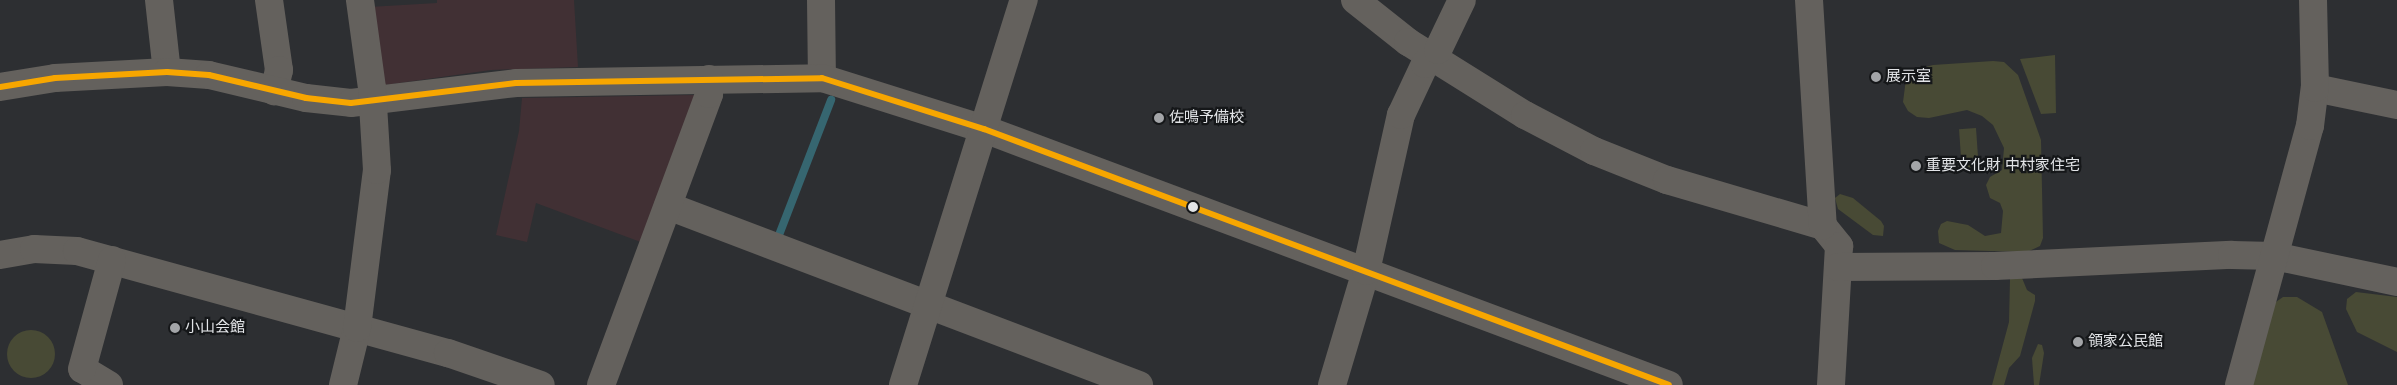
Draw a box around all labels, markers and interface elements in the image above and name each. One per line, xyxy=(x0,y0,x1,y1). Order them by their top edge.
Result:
place label: 展示室 xyxy=(1886,68,1931,86)
marker: 展示室 xyxy=(1870,71,1882,83)
place label: 佐鳴予備校 xyxy=(1169,109,1244,127)
marker: 佐鳴予備校 xyxy=(1153,112,1165,124)
place label: 重要文化財 中村家住宅 xyxy=(1926,157,2080,175)
marker: 重要文化財 中村家住宅 xyxy=(1910,160,1922,172)
unlabelled marker xyxy=(1188,202,1198,212)
place label: 小山会館 xyxy=(185,319,245,337)
marker: 小山会館 xyxy=(169,322,181,334)
place label: 領家公民館 xyxy=(2088,333,2163,351)
marker: 領家公民館 xyxy=(2072,336,2084,348)

